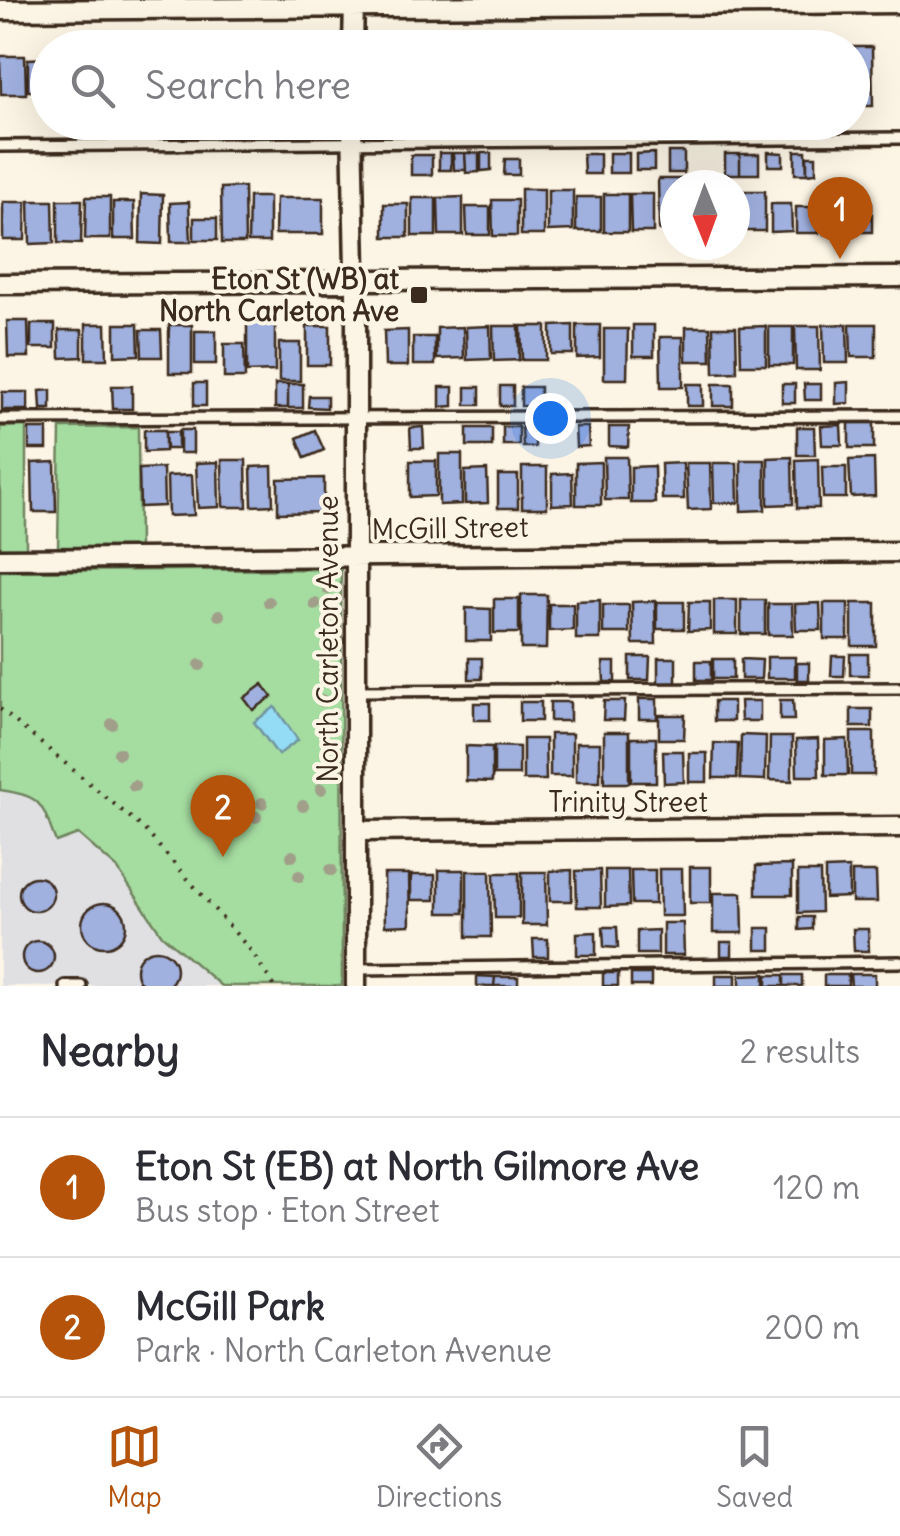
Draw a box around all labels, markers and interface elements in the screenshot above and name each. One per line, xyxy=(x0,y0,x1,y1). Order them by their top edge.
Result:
search box xyxy=(30,30,870,140)
icon: search xyxy=(65,58,120,113)
text: Search here xyxy=(145,62,351,109)
north arrow xyxy=(660,170,750,260)
pin: 1 xyxy=(808,176,872,259)
place label: Eton St (WB) at North Carleton Ave xyxy=(159,261,400,329)
marker: Eton St (WB) at North Carleton Ave xyxy=(408,284,430,306)
your location xyxy=(525,393,576,444)
street label: North Carleton Avenue xyxy=(310,495,346,783)
street label: McGill Street xyxy=(371,509,529,547)
pin: 2 xyxy=(190,774,256,857)
street label: Trinity Street xyxy=(548,784,708,820)
text: Nearby xyxy=(40,1025,179,1077)
text: 2 results xyxy=(740,1031,860,1072)
text: Eton St (EB) at North Gilmore Ave xyxy=(135,1143,699,1190)
text: 1 xyxy=(66,1167,79,1208)
text: 120 m xyxy=(773,1167,860,1208)
text: Bus stop · Eton Street xyxy=(135,1190,439,1231)
text: McGill Park xyxy=(135,1283,325,1330)
text: 2 xyxy=(64,1307,81,1348)
text: 200 m xyxy=(765,1307,860,1348)
text: Park · North Carleton Avenue xyxy=(135,1330,552,1371)
tab: Map xyxy=(107,1419,162,1515)
tab: Directions xyxy=(376,1419,502,1515)
tab: Saved xyxy=(716,1419,793,1515)

